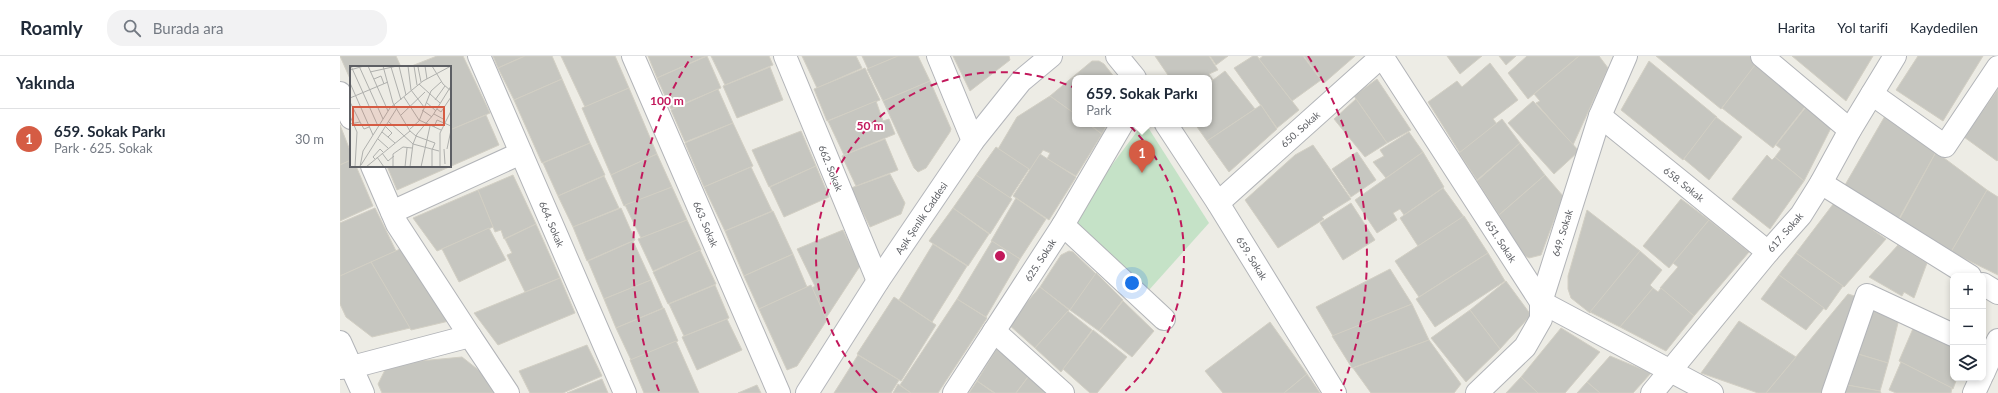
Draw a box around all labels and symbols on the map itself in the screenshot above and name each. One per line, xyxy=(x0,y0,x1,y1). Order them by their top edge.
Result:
inset map xyxy=(350,66,451,167)
text: 100 m xyxy=(650,93,684,108)
street label: 650. Sokak xyxy=(1278,108,1323,150)
text: 50 m xyxy=(857,118,883,133)
pin: 1 xyxy=(1129,140,1155,173)
street label: 662. Sokak xyxy=(816,143,846,194)
street label: 658. Sokak xyxy=(1661,164,1707,205)
street label: Aşık Şenlik Caddesi xyxy=(892,180,950,256)
street label: 664. Sokak xyxy=(537,199,567,250)
street label: 663. Sokak xyxy=(691,199,721,250)
street label: 649. Sokak xyxy=(1549,207,1575,258)
street label: 617. Sokak xyxy=(1765,209,1806,254)
street label: 651. Sokak xyxy=(1483,217,1520,265)
street label: 659. Sokak xyxy=(1234,234,1270,283)
street label: 625. Sokak xyxy=(1022,236,1059,284)
centre of rings xyxy=(993,249,1007,263)
your location xyxy=(1122,273,1142,293)

